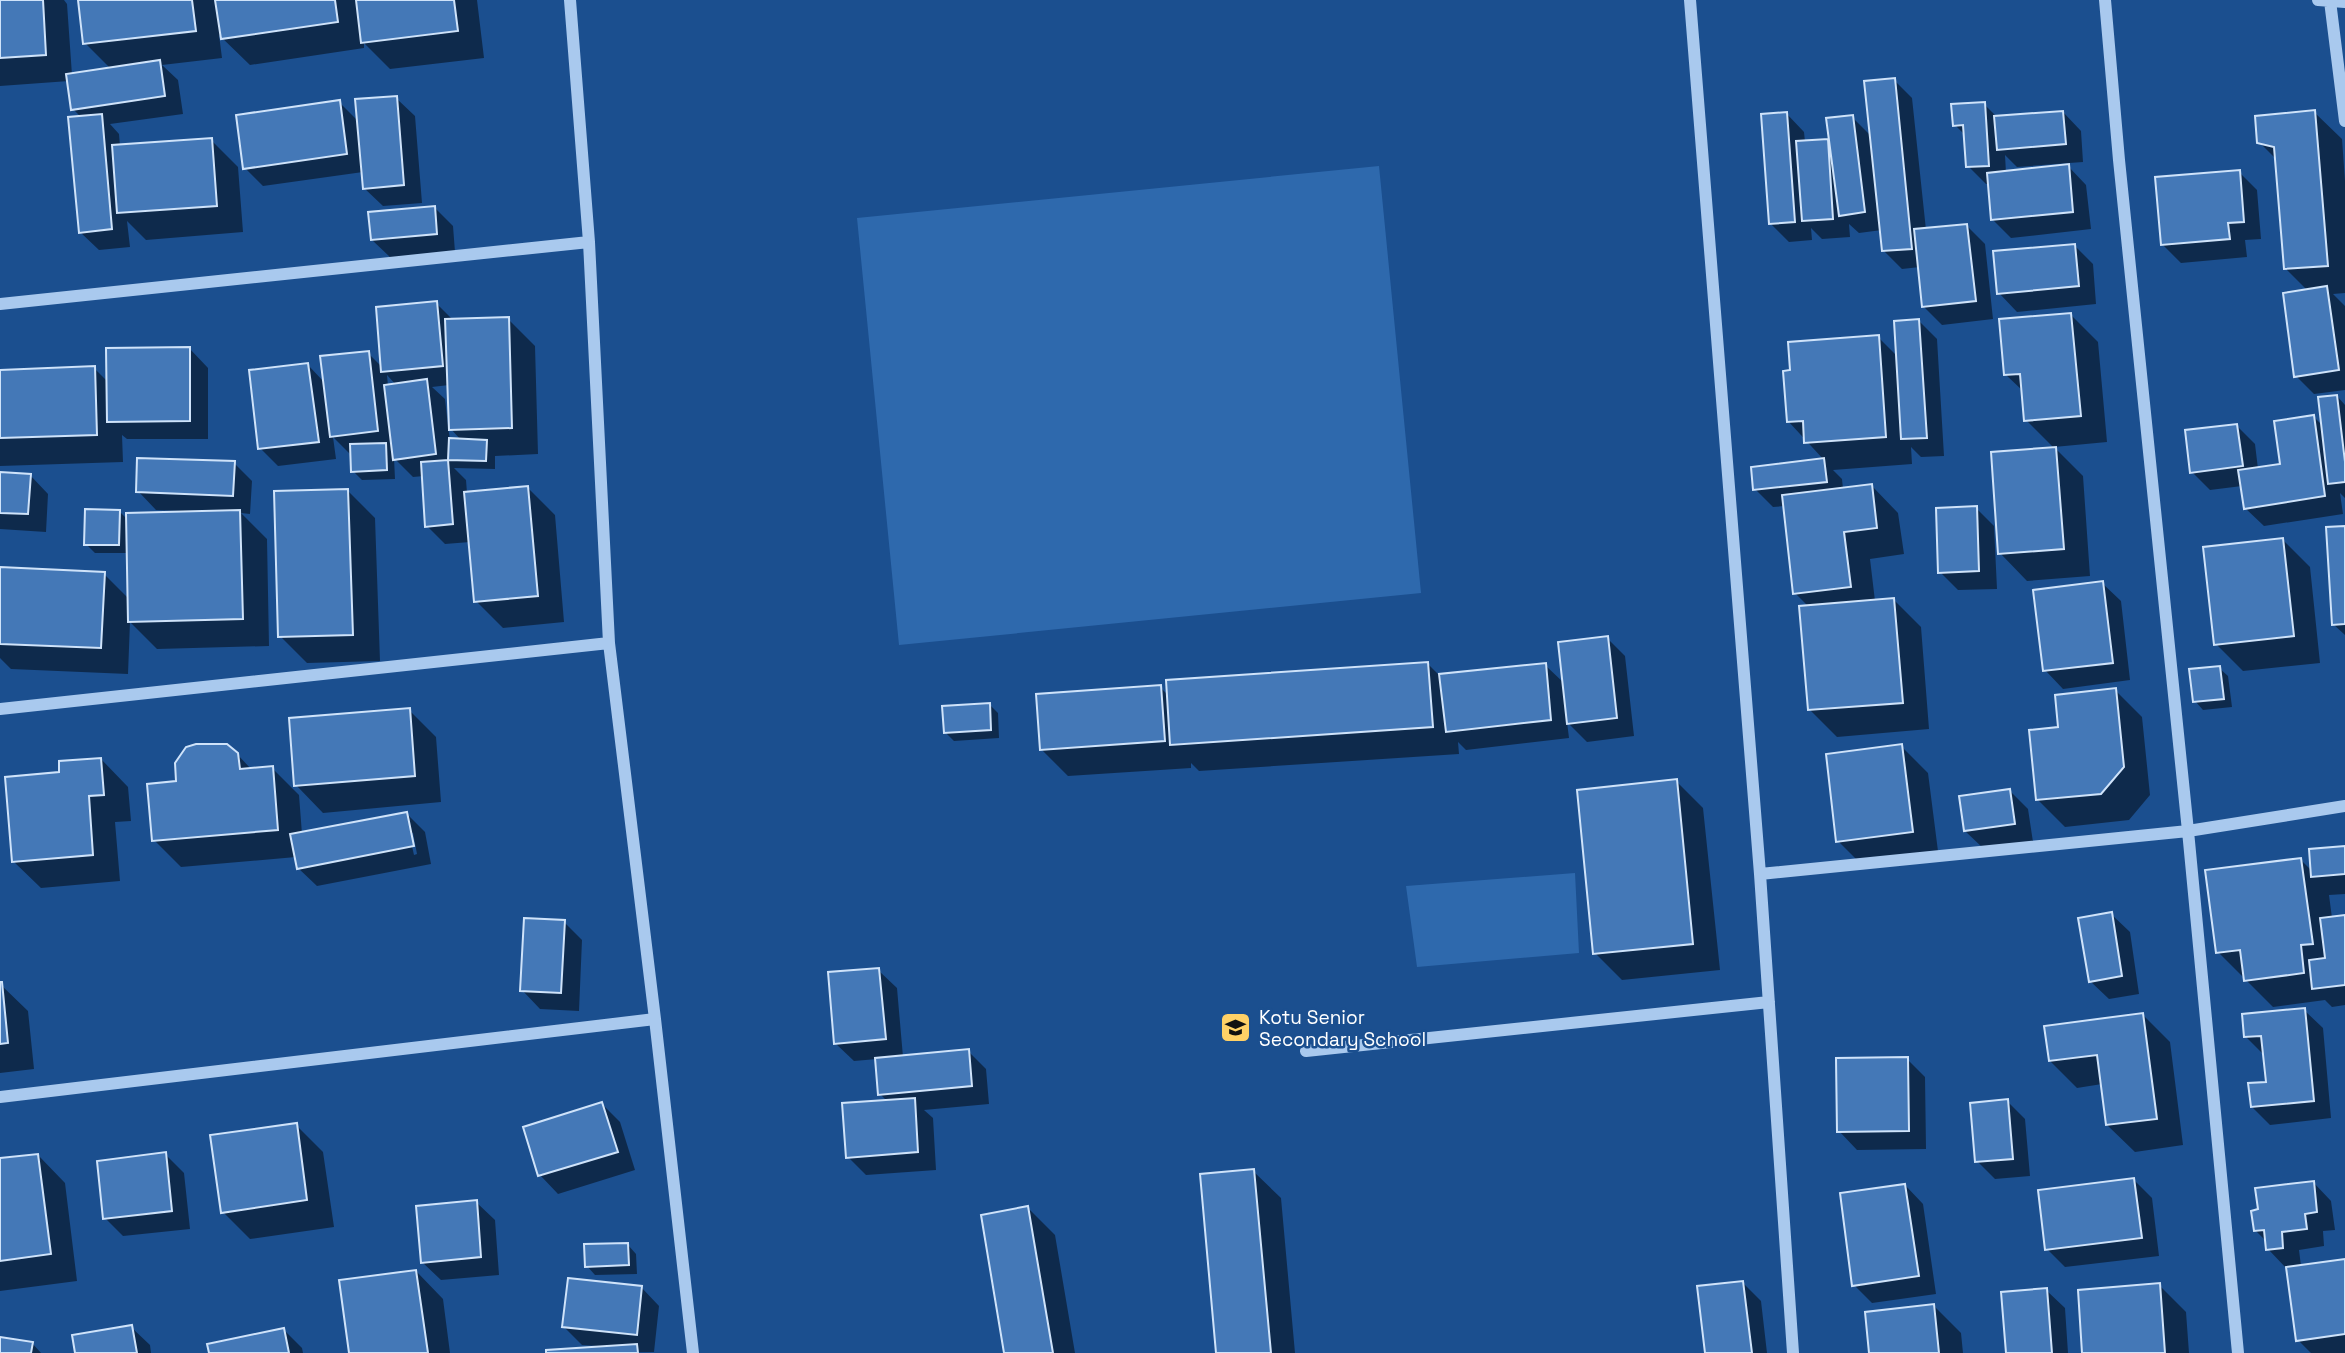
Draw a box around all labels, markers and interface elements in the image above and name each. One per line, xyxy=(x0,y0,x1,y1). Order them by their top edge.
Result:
place label: Kotu Senior Secondary School xyxy=(1259,1005,1426,1052)
school or university icon: Kotu Senior Secondary School xyxy=(1219,1011,1253,1045)

